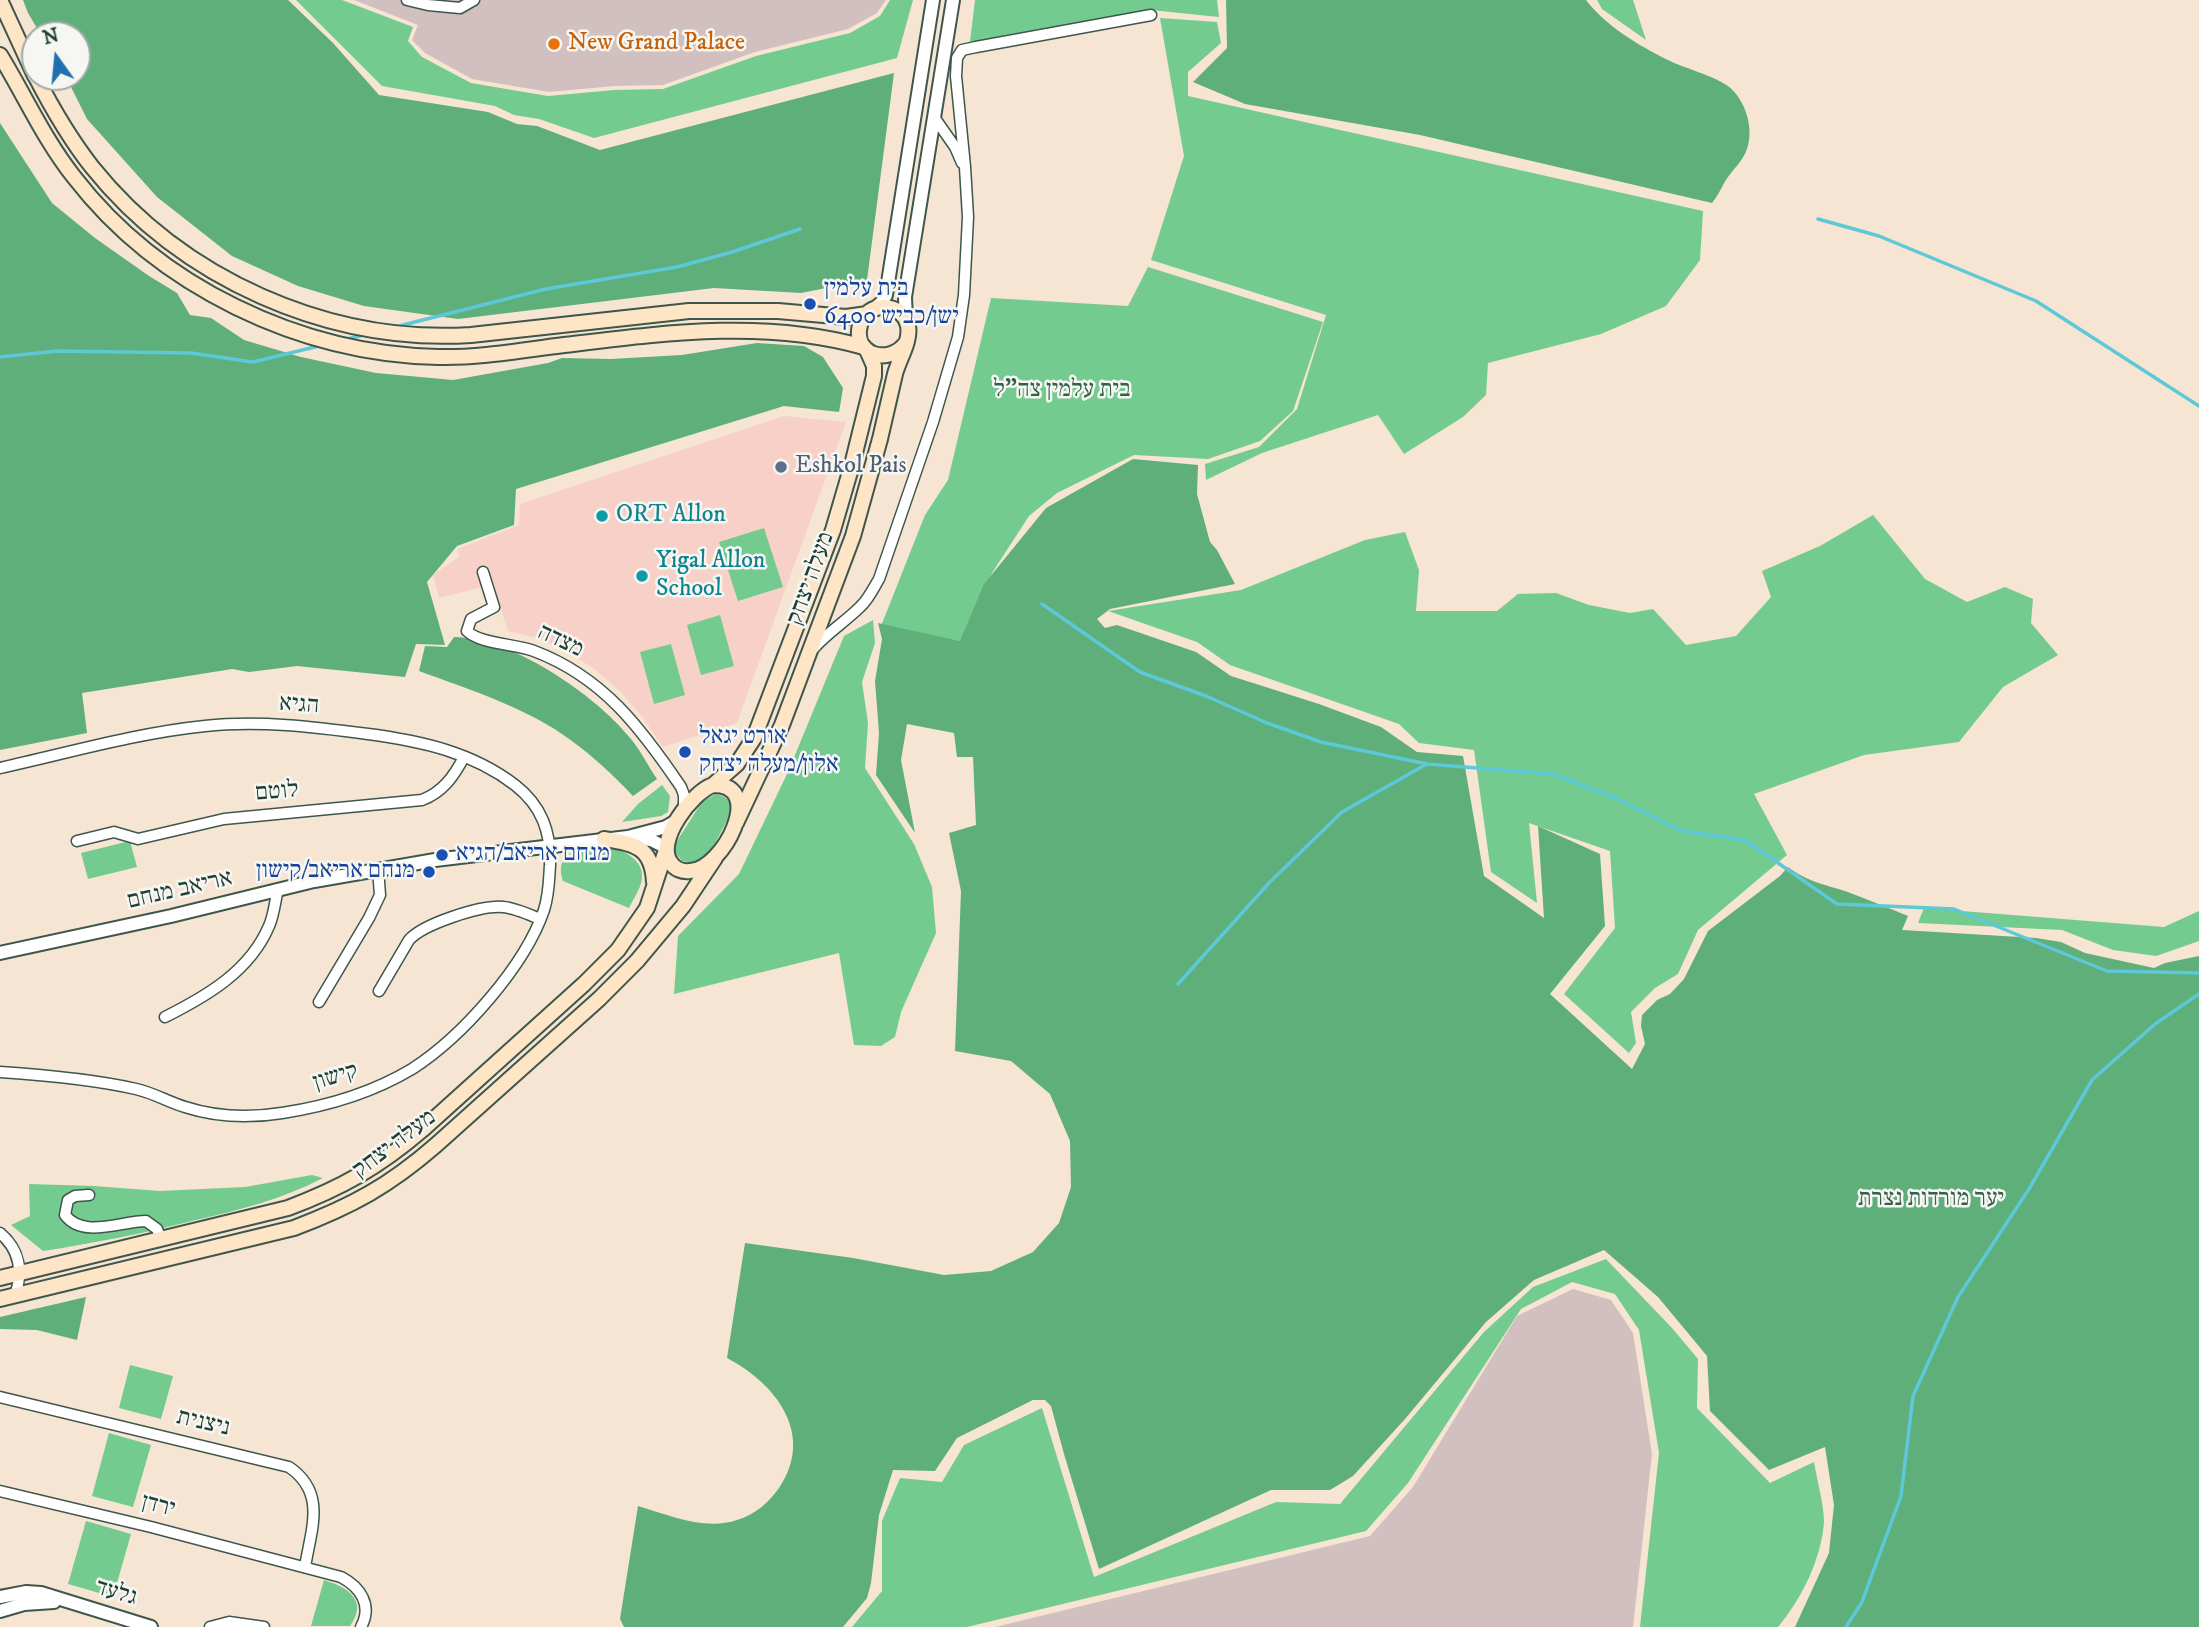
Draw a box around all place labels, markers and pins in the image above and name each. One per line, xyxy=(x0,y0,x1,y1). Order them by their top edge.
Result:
place label: New Grand Palace xyxy=(568,30,745,58)
marker: New Grand Palace xyxy=(546,36,562,52)
place label: בית עלמין ישן/כביש 6400 xyxy=(824,276,959,332)
marker: בית עלמין ישן/כביש 6400 xyxy=(802,296,818,312)
place label: Eshkol Pais xyxy=(795,453,907,481)
marker: Eshkol Pais xyxy=(773,459,789,475)
place label: ORT Allon xyxy=(616,502,726,530)
marker: ORT Allon xyxy=(594,508,610,524)
place label: Yigal Allon School xyxy=(656,548,765,604)
marker: Yigal Allon School xyxy=(634,568,650,584)
place label: אורט יגאל אלון/מעלה יצחק xyxy=(699,724,839,780)
marker: אורט יגאל אלון/מעלה יצחק xyxy=(677,744,693,760)
place label: מנחם אריאב/הגיא xyxy=(456,841,610,869)
marker: מנחם אריאב/הגיא xyxy=(434,847,450,863)
place label: מנחם אריאב/קישון xyxy=(256,858,415,886)
marker: מנחם אריאב/קישון xyxy=(421,864,437,880)

